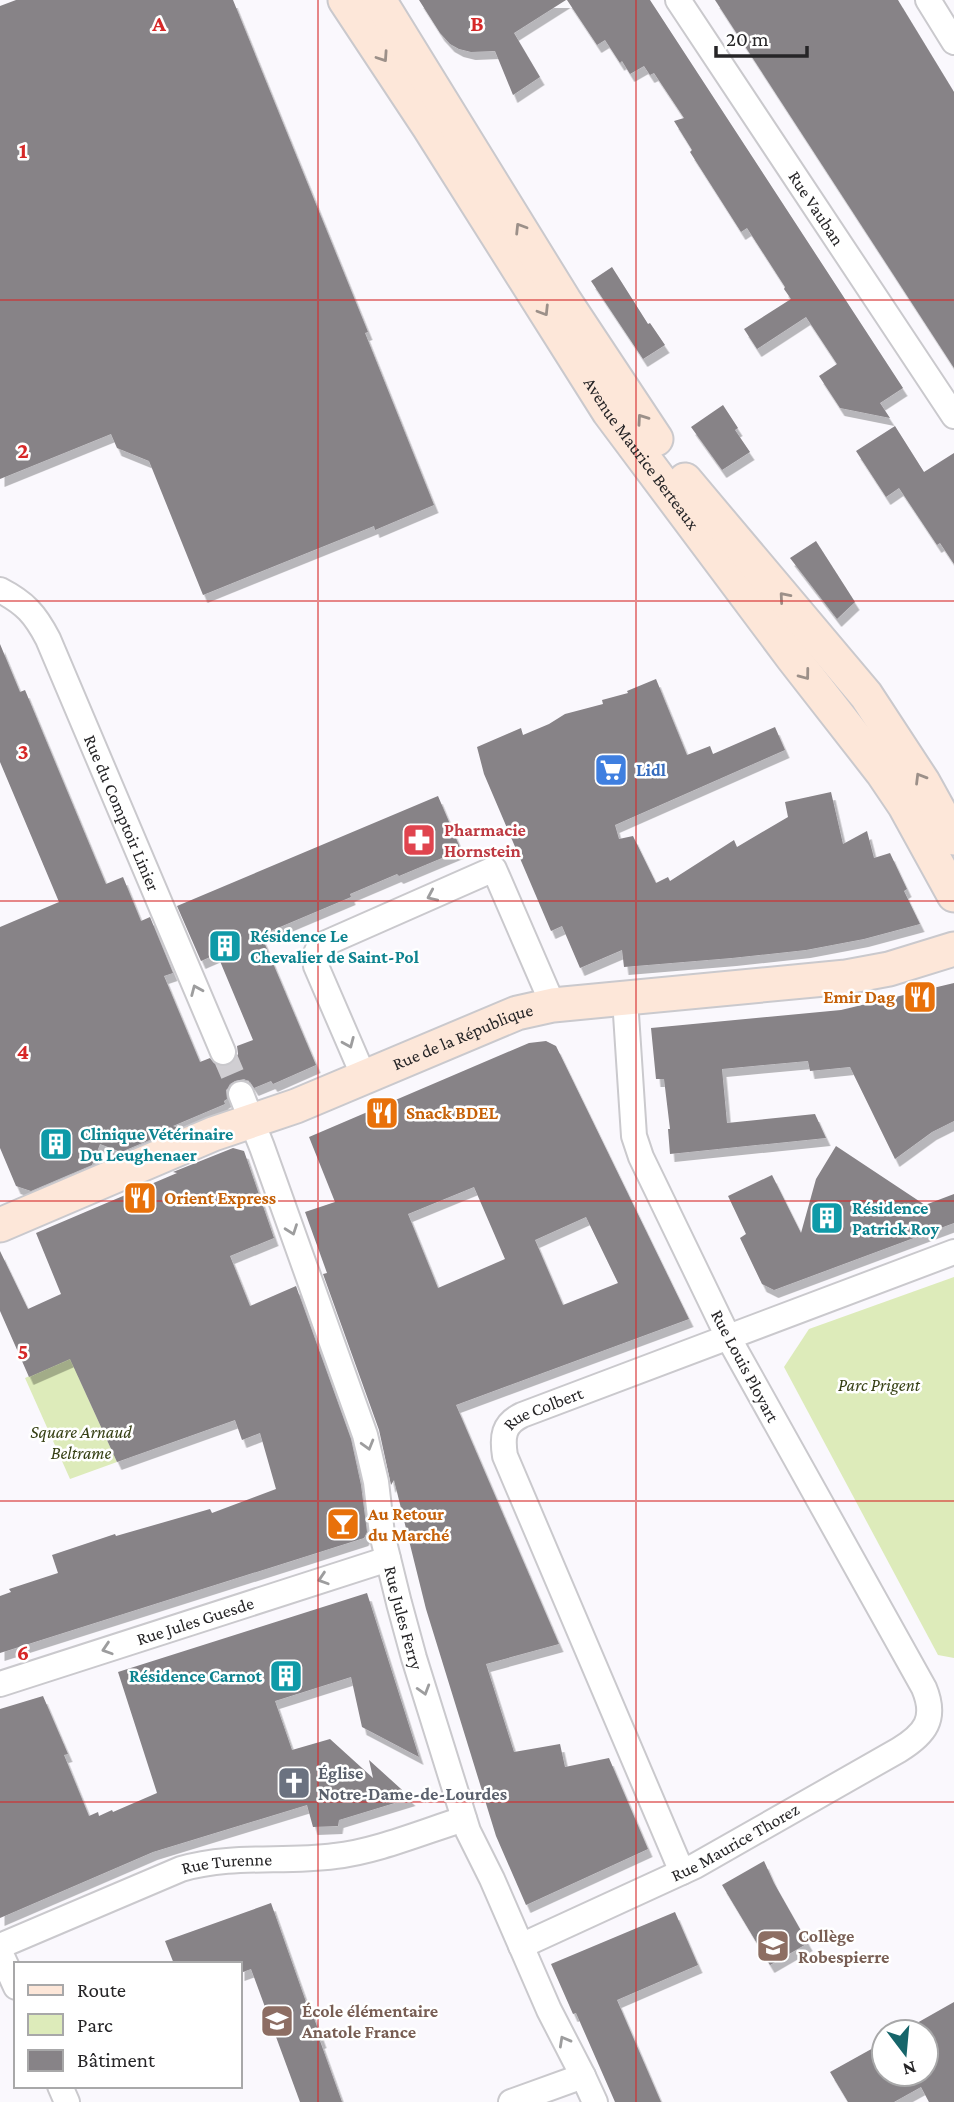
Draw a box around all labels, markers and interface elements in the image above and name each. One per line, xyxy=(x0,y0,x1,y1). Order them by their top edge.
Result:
text: A xyxy=(151,10,166,36)
text: B xyxy=(470,10,484,36)
scale bar xyxy=(716,14,807,58)
text: 20 m xyxy=(726,27,769,51)
one-way arrow xyxy=(375,49,387,62)
text: 1 xyxy=(19,137,28,163)
street label: Rue Vauban xyxy=(784,167,848,250)
one-way arrow xyxy=(515,222,528,235)
one-way arrow xyxy=(535,304,548,317)
street label: Avenue Maurice Berteaux xyxy=(580,374,704,534)
one-way arrow xyxy=(637,414,650,427)
text: 2 xyxy=(17,437,29,463)
one-way arrow xyxy=(780,592,792,605)
one-way arrow xyxy=(797,667,810,679)
street label: Rue du Comptoir Linier xyxy=(80,732,164,895)
text: 3 xyxy=(17,738,29,764)
supermarket icon: Lidl xyxy=(592,751,630,789)
place label: Lidl xyxy=(636,760,666,780)
one-way arrow xyxy=(916,773,929,786)
place label: Pharmacie Hornstein xyxy=(444,820,526,861)
pharmacy icon: Pharmacie Hornstein xyxy=(400,821,438,859)
one-way arrow xyxy=(426,888,438,902)
place label: Résidence Le Chevalier de Saint-Pol xyxy=(250,926,419,967)
building icon: Résidence Le Chevalier de Saint-Pol xyxy=(206,927,244,965)
restaurant icon: Emir Dag xyxy=(901,978,939,1016)
one-way arrow xyxy=(190,984,204,997)
place label: Emir Dag xyxy=(823,987,895,1007)
street label: Rue de la République xyxy=(390,1000,535,1074)
one-way arrow xyxy=(341,1037,355,1049)
text: 4 xyxy=(17,1038,29,1064)
restaurant icon: Snack BDEL xyxy=(363,1094,401,1132)
place label: Snack BDEL xyxy=(406,1103,499,1123)
place label: Clinique Vétérinaire Du Leughenaer xyxy=(80,1124,233,1165)
building icon: Clinique Vétérinaire Du Leughenaer xyxy=(37,1125,75,1163)
restaurant icon: Orient Express xyxy=(121,1179,159,1217)
place label: Orient Express xyxy=(164,1188,276,1208)
place label: Résidence Patrick Roy xyxy=(852,1198,940,1239)
building icon: Résidence Patrick Roy xyxy=(808,1199,846,1237)
one-way arrow xyxy=(284,1224,298,1236)
street label: Rue Louis Ployart xyxy=(707,1306,784,1427)
text: 5 xyxy=(17,1338,29,1364)
park label: Parc Prigent xyxy=(838,1375,921,1395)
street label: Rue Colbert xyxy=(499,1383,587,1434)
park label: Square Arnaud Beltrame xyxy=(30,1422,132,1463)
one-way arrow xyxy=(359,1439,374,1451)
place label: Au Retour du Marché xyxy=(367,1504,449,1545)
bar icon: Au Retour du Marché xyxy=(324,1505,362,1543)
street label: Rue Jules Ferry xyxy=(380,1564,427,1673)
one-way arrow xyxy=(317,1571,330,1585)
street label: Rue Jules Guesde xyxy=(134,1593,256,1649)
text: 6 xyxy=(17,1639,29,1665)
one-way arrow xyxy=(101,1641,113,1656)
building icon: Résidence Carnot xyxy=(267,1657,305,1695)
place label: Résidence Carnot xyxy=(129,1666,263,1686)
one-way arrow xyxy=(416,1683,430,1696)
place label: Église Notre-Dame-de-Lourdes xyxy=(318,1763,507,1804)
church icon: Église Notre-Dame-de-Lourdes xyxy=(275,1764,313,1802)
street label: Rue Maurice Thorez xyxy=(668,1799,803,1886)
street label: Rue Turenne xyxy=(179,1849,272,1878)
place label: Collège Robespierre xyxy=(798,1926,889,1967)
school or university icon: Collège Robespierre xyxy=(754,1927,792,1965)
legend xyxy=(14,1962,242,2088)
text: Route xyxy=(77,1978,126,2002)
place label: École élémentaire Anatole France xyxy=(301,2001,438,2042)
school or university icon: École élémentaire Anatole France xyxy=(258,2002,296,2040)
text: Parc xyxy=(77,2013,113,2037)
north arrow xyxy=(870,2018,940,2088)
one-way arrow xyxy=(559,2036,572,2048)
text: Bâtiment xyxy=(77,2048,156,2072)
text: N xyxy=(900,2057,919,2081)

